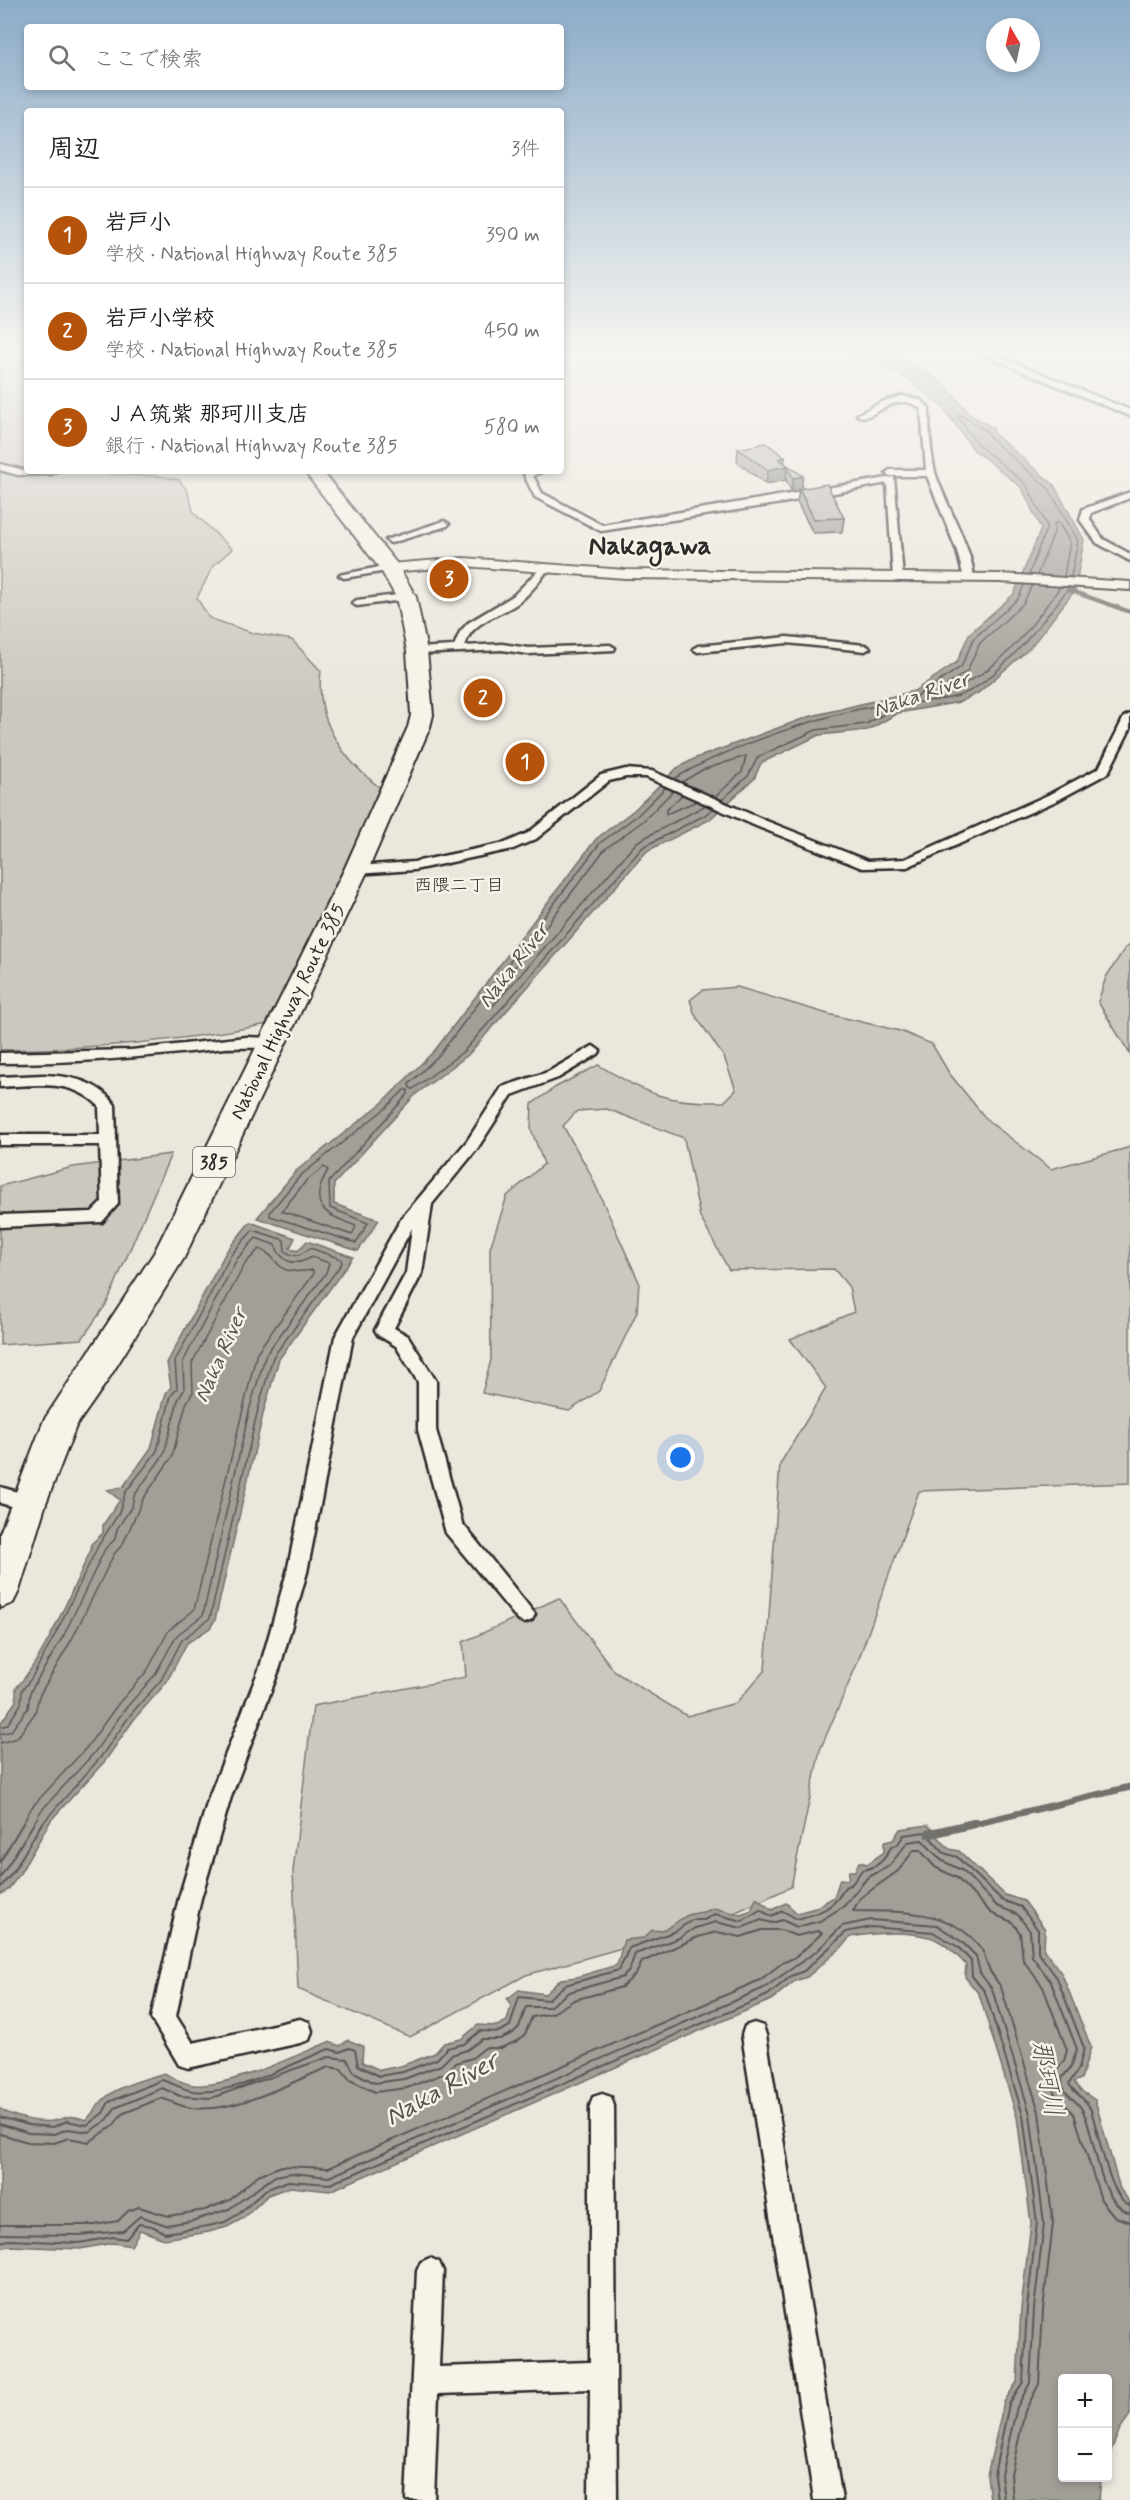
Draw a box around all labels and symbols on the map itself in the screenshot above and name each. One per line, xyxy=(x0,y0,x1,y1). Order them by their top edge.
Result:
north arrow xyxy=(986,18,1040,72)
district label: Nakagawa xyxy=(589,529,712,567)
pin: 3 xyxy=(430,556,468,602)
water label: Naka River xyxy=(869,664,976,724)
pin: 2 xyxy=(464,676,502,720)
pin: 1 xyxy=(506,740,544,784)
district label: 西隈二丁目 xyxy=(414,874,504,898)
street label: National Highway Route 385 xyxy=(224,899,353,1124)
water label: Naka River xyxy=(472,915,558,1014)
road number: 385 xyxy=(193,1147,235,1177)
water label: Naka River xyxy=(188,1301,255,1407)
your location xyxy=(666,1443,695,1472)
water label: 那珂川 xyxy=(1022,2037,1070,2120)
water label: Naka River xyxy=(379,2043,507,2135)

